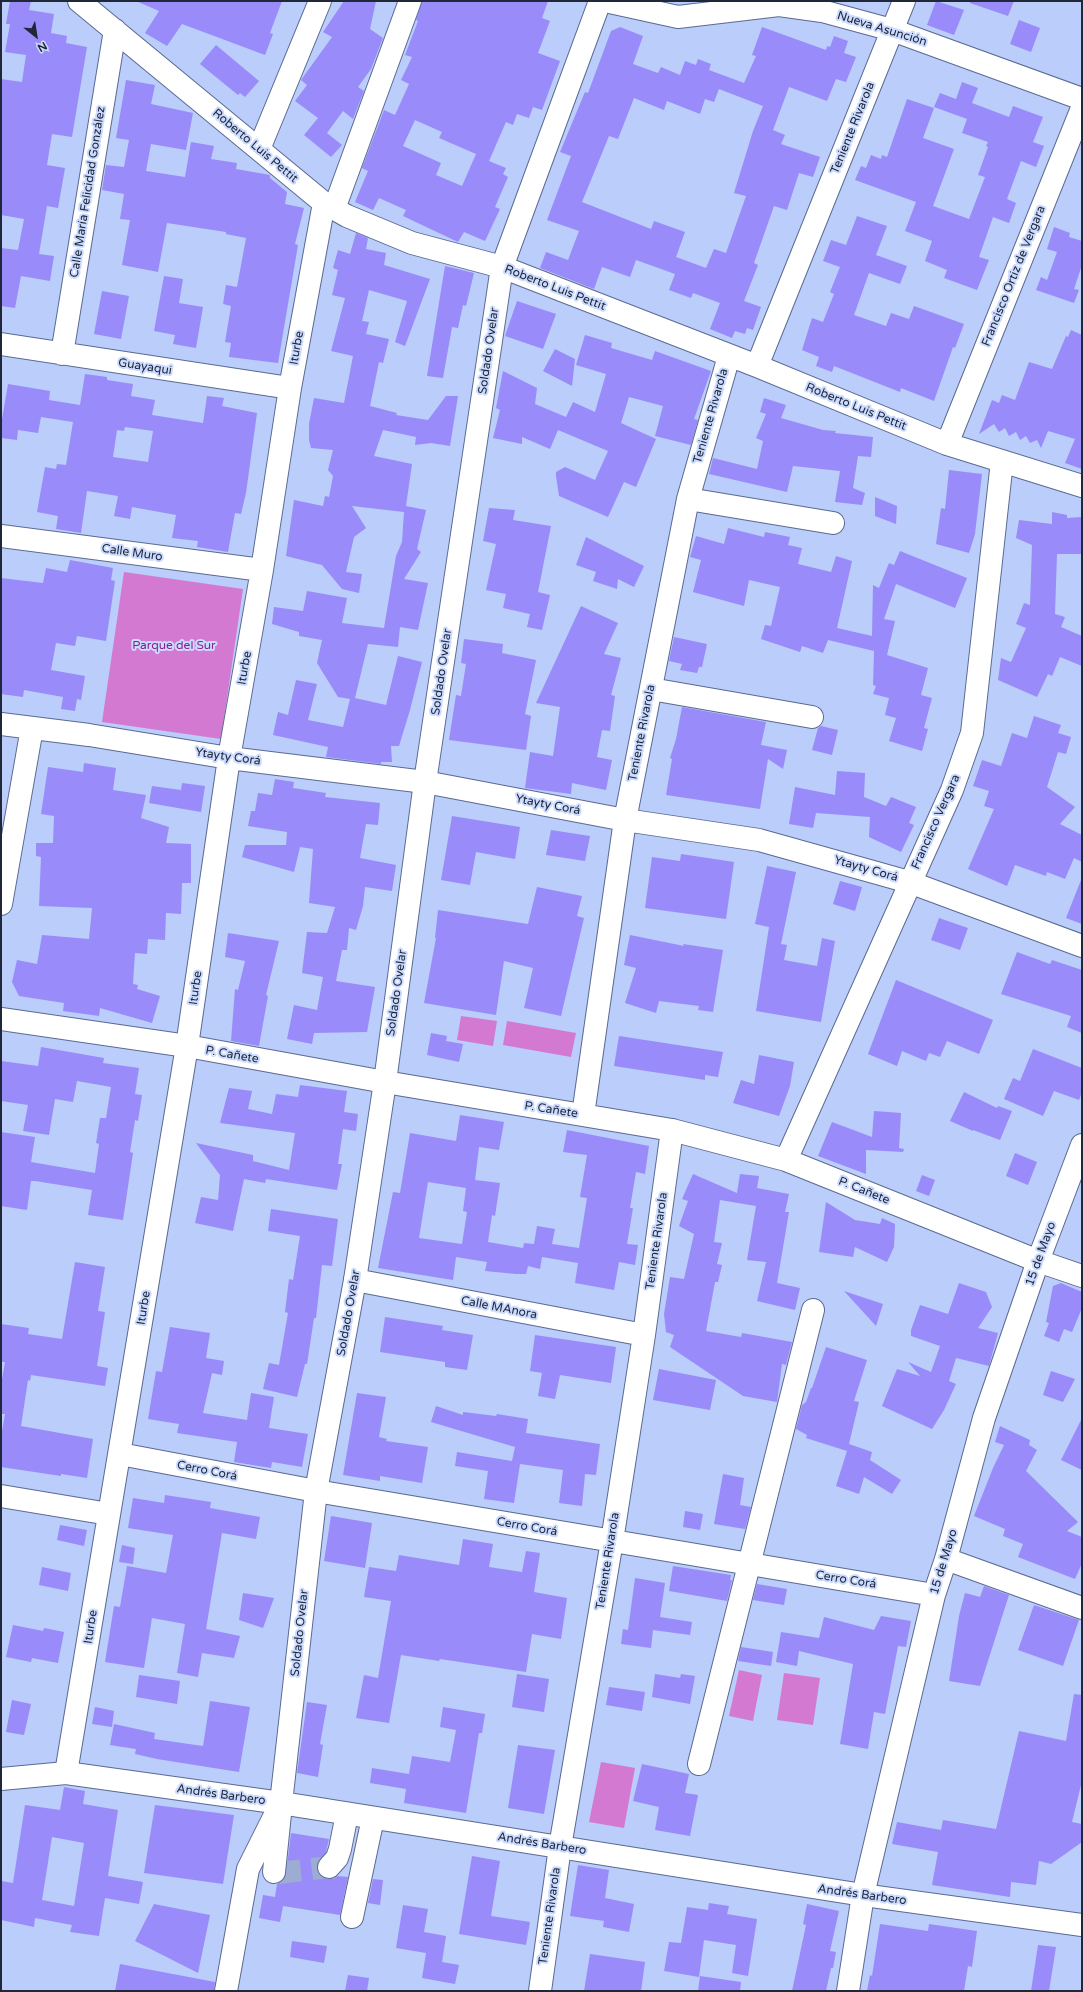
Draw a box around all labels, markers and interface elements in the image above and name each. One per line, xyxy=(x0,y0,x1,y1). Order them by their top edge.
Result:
street label: Nueva Asunción xyxy=(835,9,929,49)
north arrow xyxy=(16,16,56,56)
text: N xyxy=(35,39,49,55)
street label: Teniente Rivarola xyxy=(828,80,878,176)
street label: Calle María Felicidad González xyxy=(67,105,109,279)
street label: Roberto Luis Pettit xyxy=(209,106,301,186)
street label: Francisco Ortiz de Vergara xyxy=(979,204,1049,348)
street label: Roberto Luis Pettit xyxy=(502,262,608,314)
street label: Soldado Ovelar xyxy=(476,307,502,395)
street label: Iturbe xyxy=(287,330,307,366)
street label: Guayaqui xyxy=(117,356,173,378)
street label: Teniente Rivarola xyxy=(691,367,731,465)
street label: Roberto Luis Pettit xyxy=(804,380,908,434)
street label: Calle Muro xyxy=(101,542,163,564)
street label: Soldado Ovelar xyxy=(429,628,455,716)
park label: Parque del Sur xyxy=(132,639,216,653)
street label: Iturbe xyxy=(235,650,255,686)
street label: Teniente Rivarola xyxy=(626,684,658,782)
street label: Ytayty Corá xyxy=(194,745,262,769)
street label: Francisco Vergara xyxy=(909,772,963,872)
street label: Ytayty Corá xyxy=(514,792,582,818)
street label: Ytayty Corá xyxy=(832,853,900,885)
street label: Soldado Ovelar xyxy=(384,949,410,1037)
street label: Iturbe xyxy=(186,970,206,1006)
street label: P. Cañete xyxy=(204,1043,260,1067)
street label: P. Cañete xyxy=(523,1099,579,1121)
street label: P. Cañete xyxy=(836,1174,892,1208)
street label: Teniente Rivarola xyxy=(643,1191,671,1291)
street label: 15 de Mayo xyxy=(1023,1220,1059,1288)
street label: Soldado Ovelar xyxy=(334,1269,364,1357)
street label: Iturbe xyxy=(134,1290,154,1326)
street label: Calle MAnora xyxy=(460,1294,538,1322)
street label: Cerro Corá xyxy=(176,1458,238,1484)
street label: Teniente Rivarola xyxy=(593,1511,623,1611)
street label: Cerro Corá xyxy=(496,1515,558,1539)
street label: 15 de Mayo xyxy=(927,1528,961,1596)
street label: Cerro Corá xyxy=(815,1568,877,1592)
street label: Soldado Ovelar xyxy=(288,1589,312,1677)
street label: Iturbe xyxy=(81,1609,101,1645)
street label: Andrés Barbero xyxy=(176,1782,266,1808)
street label: Andrés Barbero xyxy=(497,1830,587,1858)
street label: Teniente Rivarola xyxy=(536,1866,564,1966)
street label: Andrés Barbero xyxy=(817,1882,907,1908)

